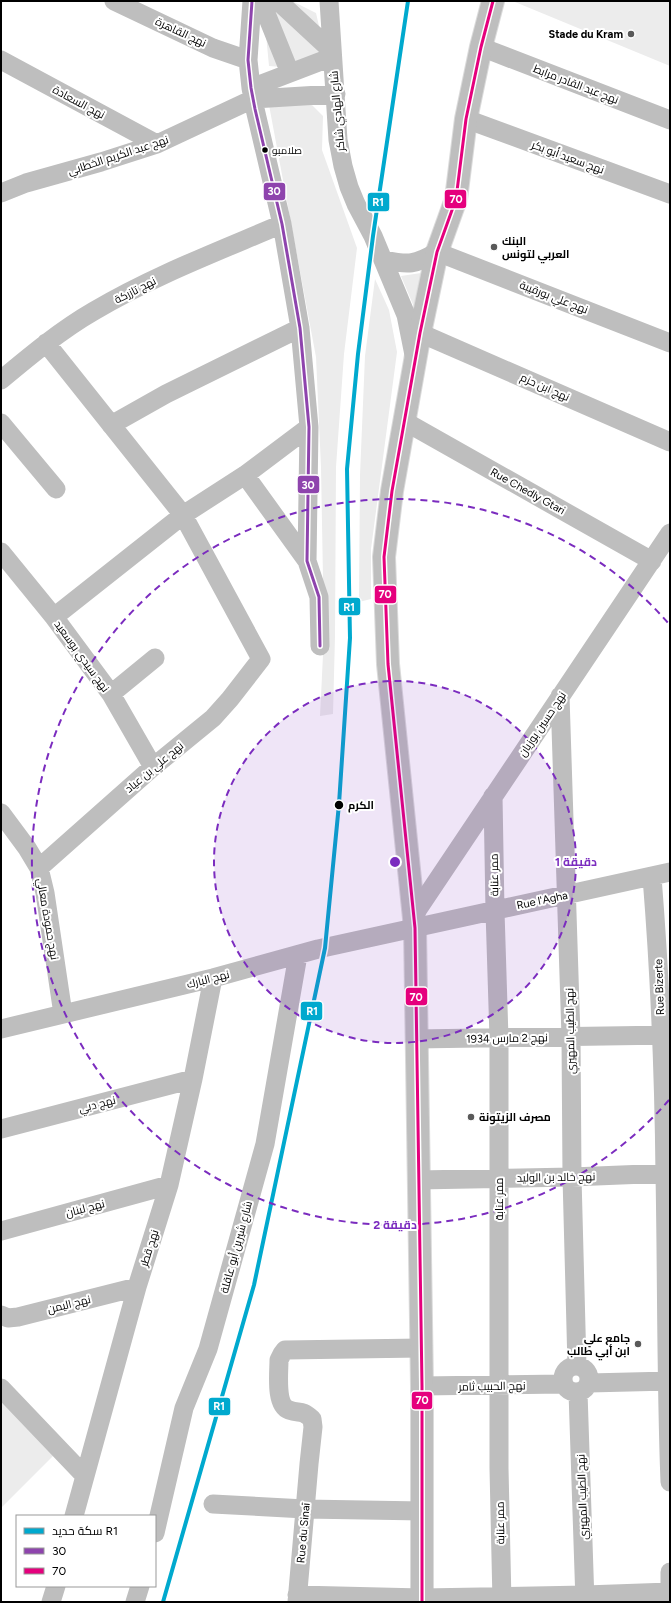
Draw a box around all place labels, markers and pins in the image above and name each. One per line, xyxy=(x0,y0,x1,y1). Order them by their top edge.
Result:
place label: Stade du Kram xyxy=(549,28,623,41)
marker: Stade du Kram xyxy=(626,29,636,39)
place label: صلامبو xyxy=(272,144,302,157)
marker: صلامبو xyxy=(260,145,270,155)
place label: البنك العربي لتونس xyxy=(502,235,569,264)
marker: البنك العربي لتونس xyxy=(489,242,499,252)
marker: الكرم xyxy=(333,799,345,811)
place label: الكرم xyxy=(348,799,374,813)
centre of rings xyxy=(388,855,402,869)
place label: مصرف الزيتونة xyxy=(479,1111,551,1125)
marker: مصرف الزيتونة xyxy=(466,1112,476,1122)
place label: جامع علي ابن أبي طالب xyxy=(567,1332,630,1361)
marker: جامع علي ابن أبي طالب xyxy=(633,1339,643,1349)

